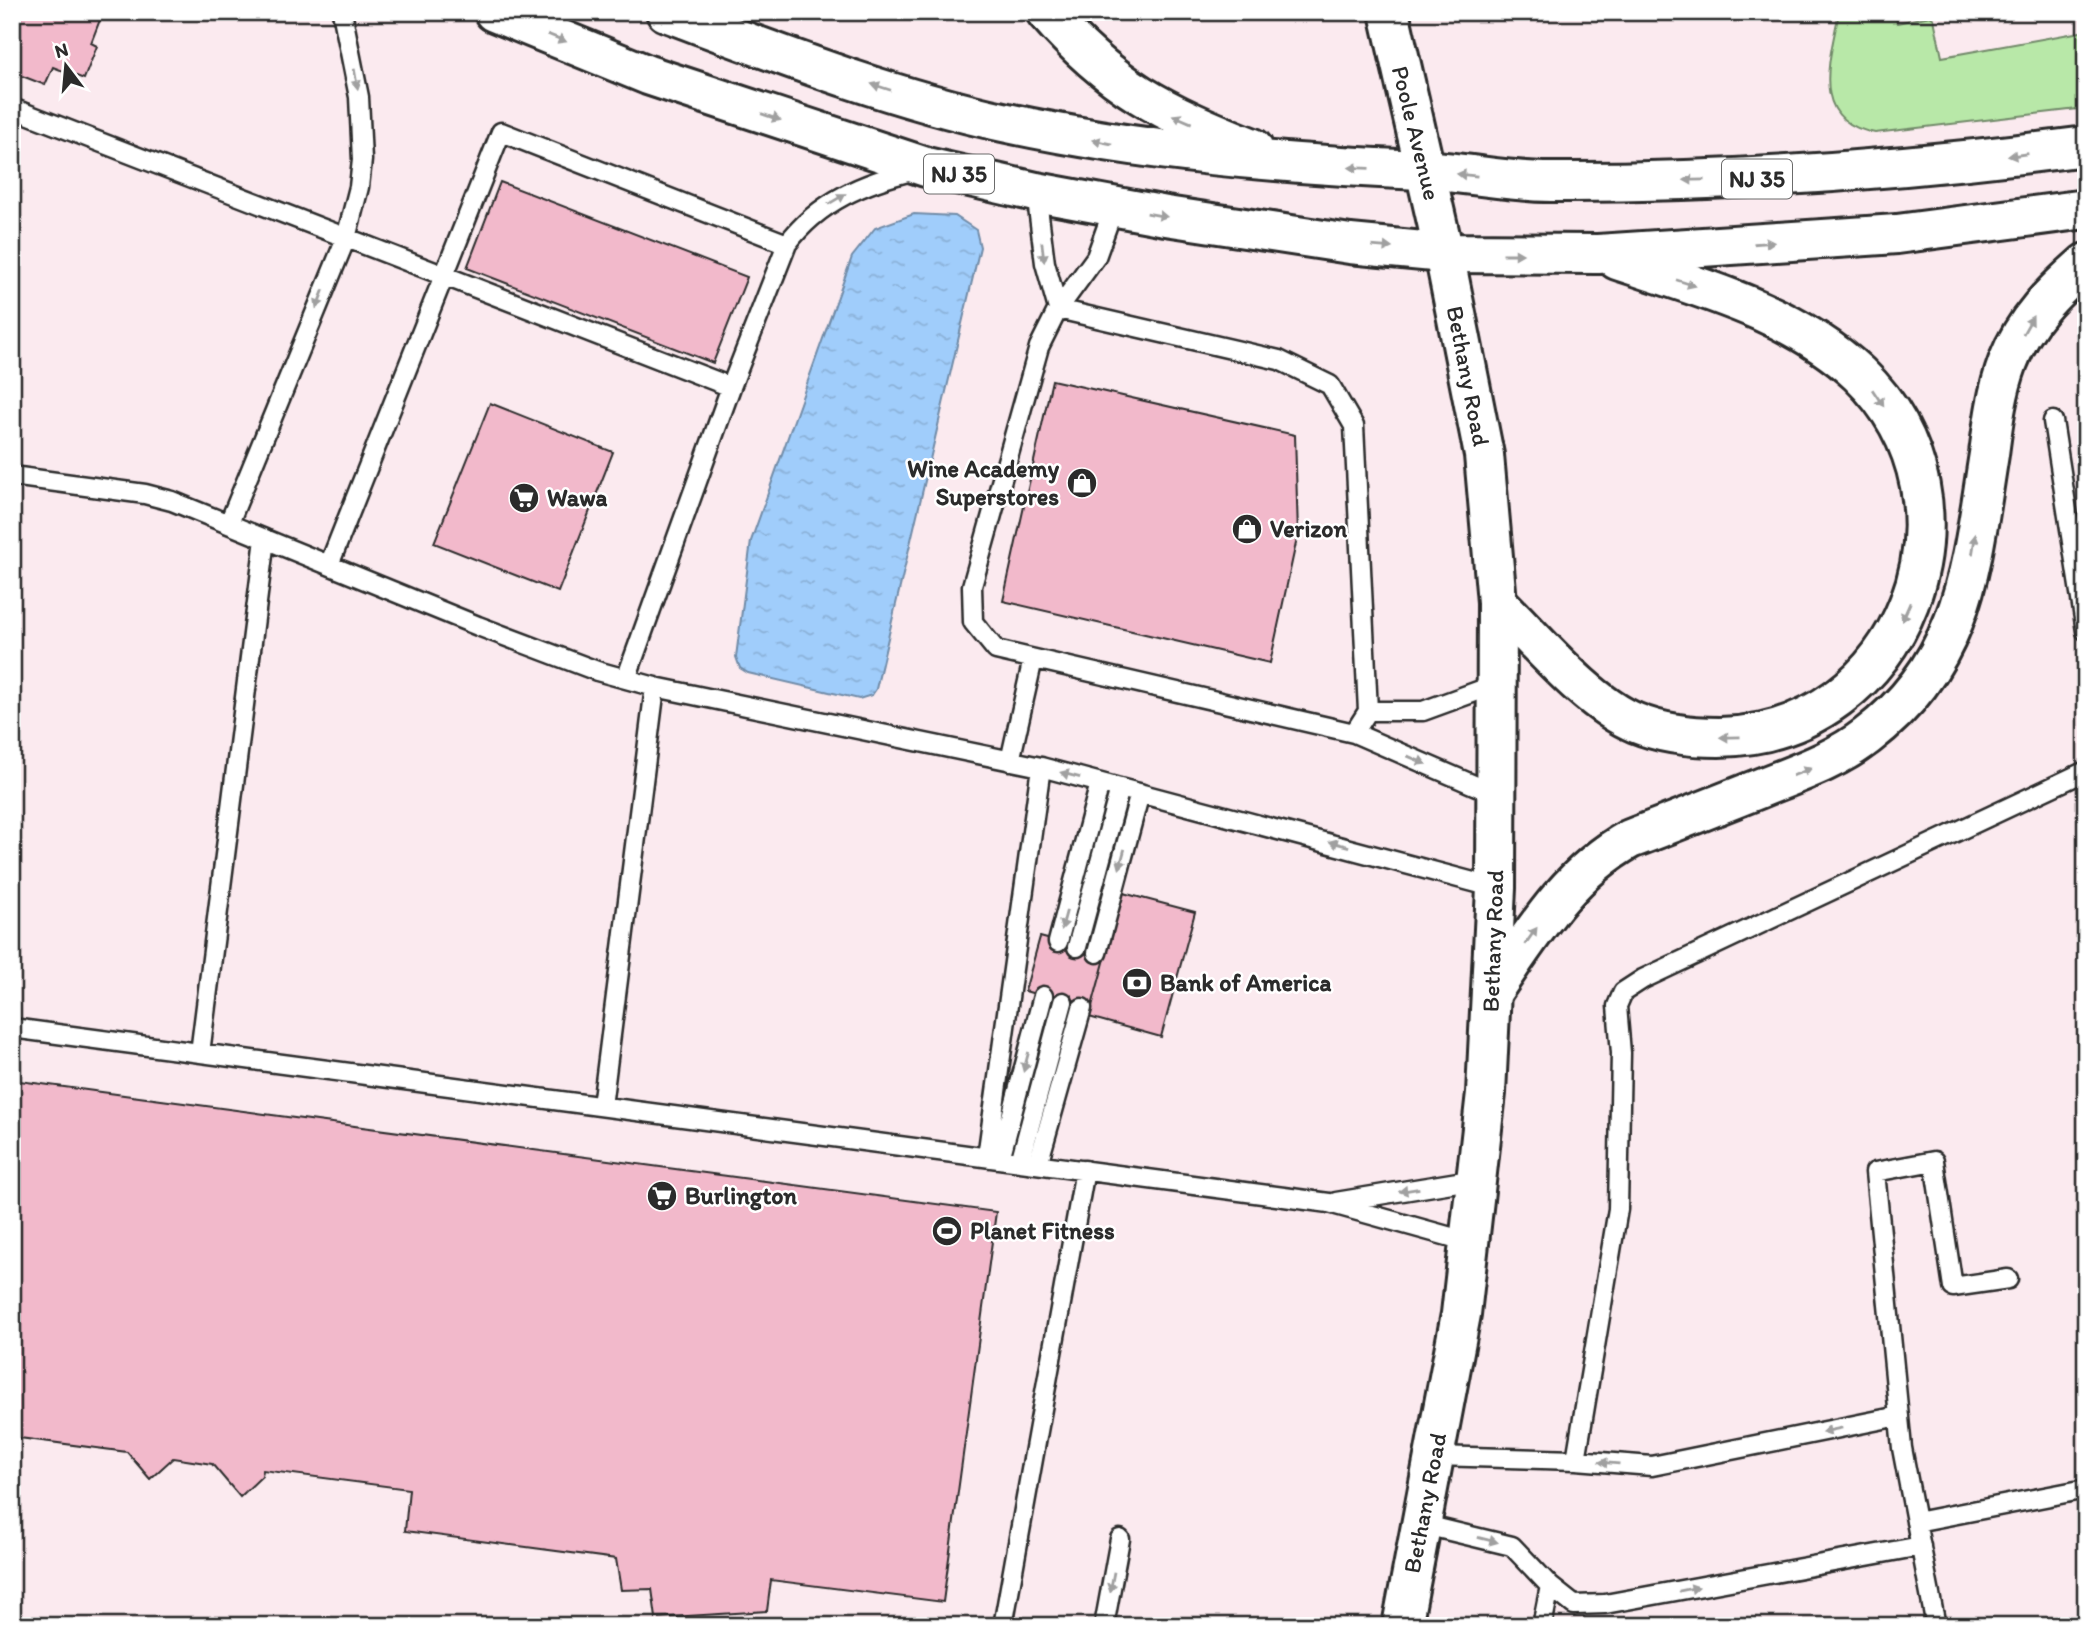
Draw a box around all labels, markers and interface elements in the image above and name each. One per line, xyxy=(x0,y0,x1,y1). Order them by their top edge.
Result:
north arrow xyxy=(32,32,102,102)
one-way arrow xyxy=(547,33,568,44)
text: N xyxy=(52,37,71,63)
street label: Poole Avenue xyxy=(1386,63,1447,203)
one-way arrow xyxy=(351,68,362,90)
one-way arrow xyxy=(870,82,891,92)
one-way arrow xyxy=(760,112,781,123)
one-way arrow xyxy=(1172,113,1193,124)
one-way arrow xyxy=(1091,136,1113,147)
one-way arrow xyxy=(2007,149,2029,160)
road number: NJ 35 xyxy=(924,154,994,194)
road number: NJ 35 xyxy=(1722,160,1792,198)
one-way arrow xyxy=(1347,162,1369,174)
one-way arrow xyxy=(1456,169,1478,180)
one-way arrow xyxy=(1683,174,1705,186)
one-way arrow xyxy=(828,193,847,205)
one-way arrow xyxy=(1146,209,1168,220)
one-way arrow xyxy=(1753,237,1775,248)
one-way arrow xyxy=(1038,241,1049,263)
one-way arrow xyxy=(1371,242,1393,253)
one-way arrow xyxy=(1502,248,1524,260)
one-way arrow xyxy=(1676,278,1697,289)
one-way arrow xyxy=(315,289,326,310)
street label: Bethany Road xyxy=(1441,303,1496,449)
one-way arrow xyxy=(2022,315,2034,335)
one-way arrow xyxy=(1872,388,1885,408)
place label: Wine Academy Superstores xyxy=(907,454,1060,512)
shop icon: Wine Academy Superstores xyxy=(1065,466,1099,500)
supermarket icon: Wawa xyxy=(507,481,541,515)
place label: Wawa xyxy=(547,483,608,512)
shop icon: Verizon xyxy=(1230,512,1264,546)
place label: Verizon xyxy=(1270,514,1347,543)
one-way arrow xyxy=(1969,533,1980,555)
one-way arrow xyxy=(1900,602,1912,622)
one-way arrow xyxy=(1719,731,1741,743)
one-way arrow xyxy=(1407,754,1427,766)
one-way arrow xyxy=(1791,766,1812,777)
one-way arrow xyxy=(1059,769,1081,780)
one-way arrow xyxy=(1327,838,1349,849)
one-way arrow xyxy=(1116,848,1127,870)
street label: Bethany Road xyxy=(1476,869,1509,1013)
one-way arrow xyxy=(1058,909,1069,931)
one-way arrow xyxy=(1524,927,1538,945)
bank icon: Bank of America xyxy=(1120,966,1154,1000)
place label: Bank of America xyxy=(1160,968,1331,997)
one-way arrow xyxy=(1020,1052,1030,1073)
supermarket icon: Burlington xyxy=(645,1179,679,1213)
place label: Burlington xyxy=(685,1181,797,1211)
one-way arrow xyxy=(1398,1185,1420,1196)
sports icon: Planet Fitness xyxy=(930,1214,964,1248)
place label: Planet Fitness xyxy=(970,1216,1115,1245)
one-way arrow xyxy=(1821,1424,1843,1435)
street label: Bethany Road xyxy=(1397,1430,1452,1576)
one-way arrow xyxy=(1597,1457,1619,1468)
one-way arrow xyxy=(1477,1535,1499,1546)
one-way arrow xyxy=(1106,1571,1117,1593)
one-way arrow xyxy=(1678,1583,1700,1594)

